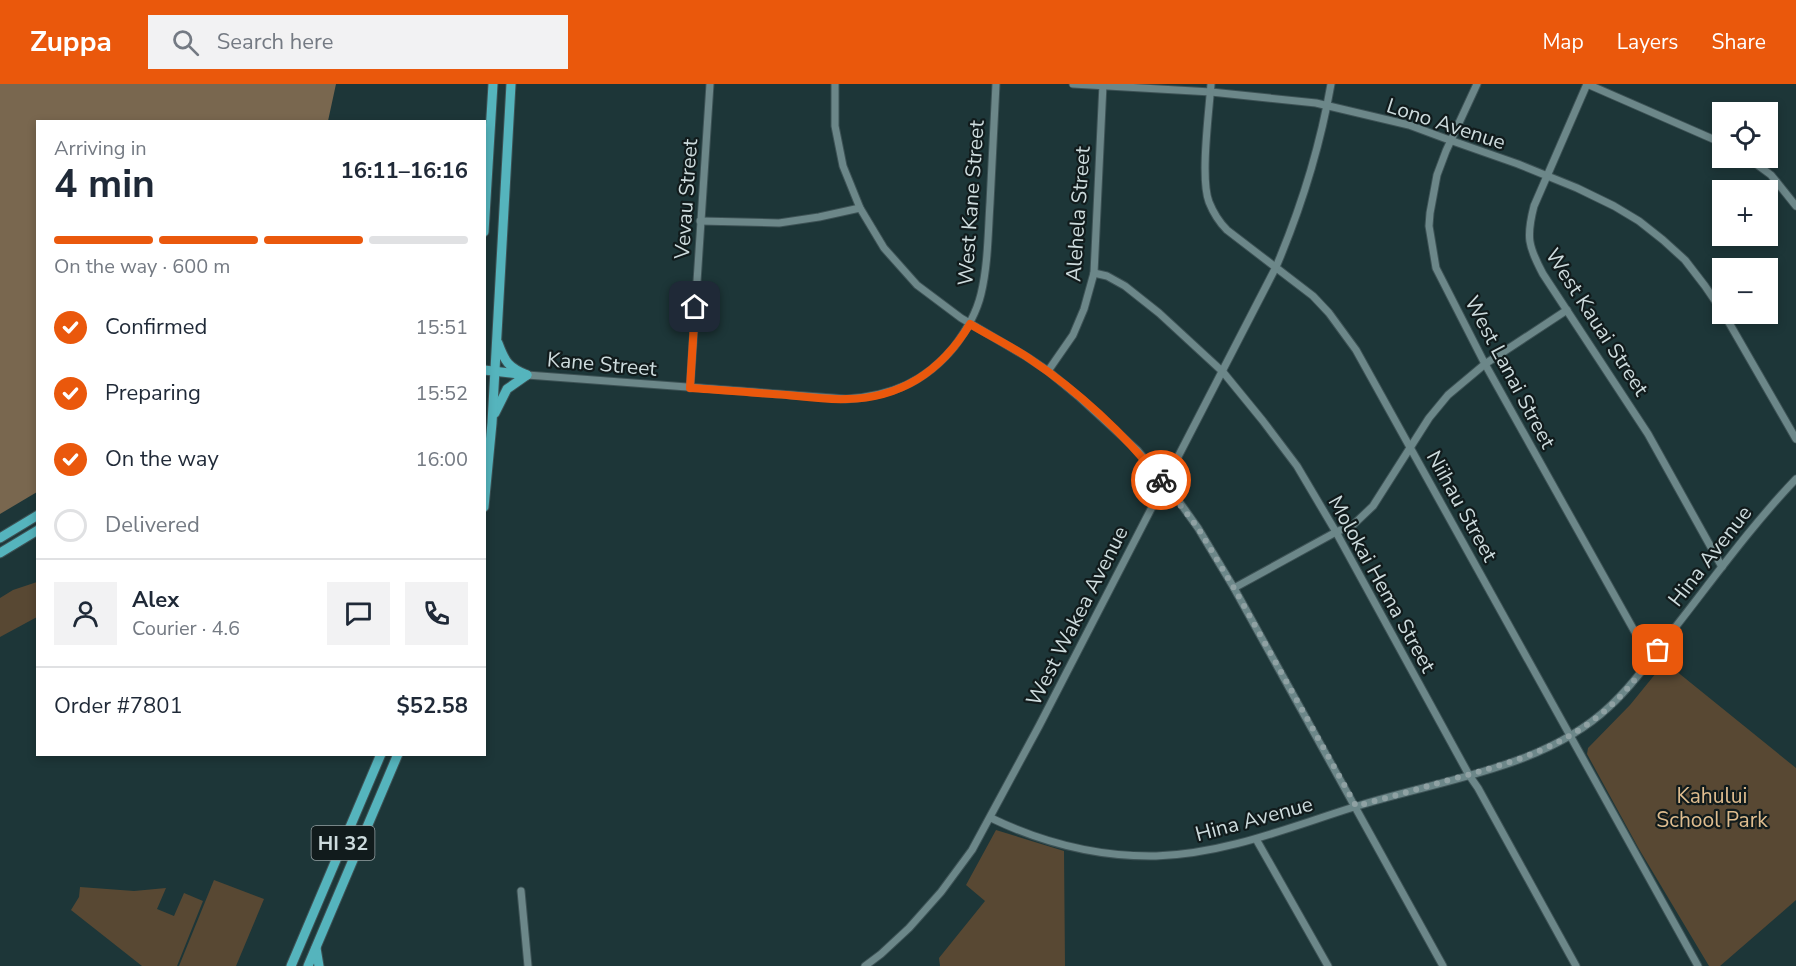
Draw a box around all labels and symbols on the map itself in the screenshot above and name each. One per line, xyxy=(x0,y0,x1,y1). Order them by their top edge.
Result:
street label: Lono Avenue xyxy=(1383,92,1509,156)
street label: West Kane Street xyxy=(951,119,991,287)
street label: Vevau Street xyxy=(668,137,704,261)
street label: Alehela Street xyxy=(1059,145,1097,283)
street label: West Kauai Street xyxy=(1539,243,1656,402)
pin xyxy=(669,281,720,332)
street label: West Lanai Street xyxy=(1458,291,1562,454)
street label: Kane Street xyxy=(546,345,659,383)
street label: Niihau Street xyxy=(1420,445,1504,567)
courier xyxy=(1131,450,1191,510)
street label: Molokai Hema Street xyxy=(1322,491,1443,678)
street label: Hina Avenue xyxy=(1662,500,1758,612)
street label: West Wakea Avenue xyxy=(1020,521,1134,711)
pin xyxy=(1632,624,1683,675)
park label: Kahului School Park xyxy=(1656,782,1768,834)
street label: Hina Avenue xyxy=(1192,790,1316,848)
road number: HI 32 xyxy=(312,826,374,860)

